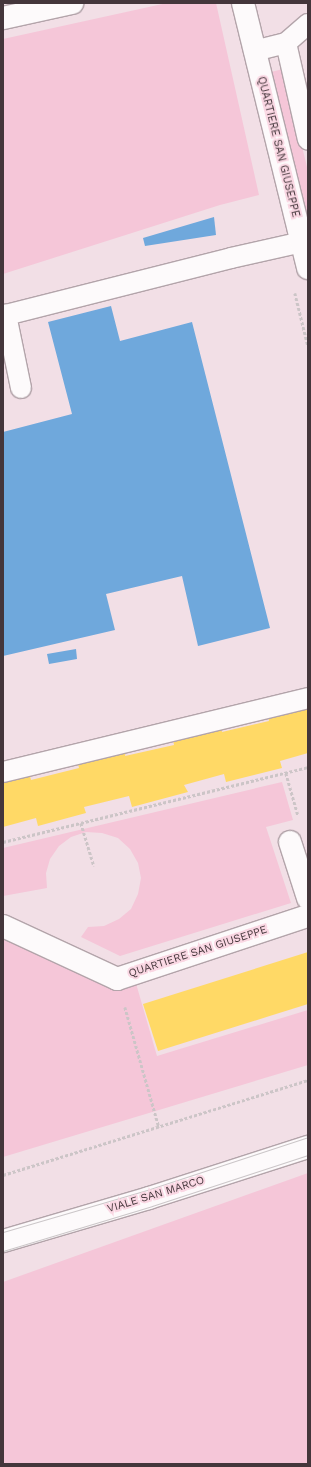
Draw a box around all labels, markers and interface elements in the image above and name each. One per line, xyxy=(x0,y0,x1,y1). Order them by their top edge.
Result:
street label: QUARTIERE SAN GIUSEPPE xyxy=(254,75,302,219)
street label: QUARTIERE SAN GIUSEPPE xyxy=(127,923,269,981)
street label: VIALE SAN MARCO xyxy=(106,1174,206,1216)

